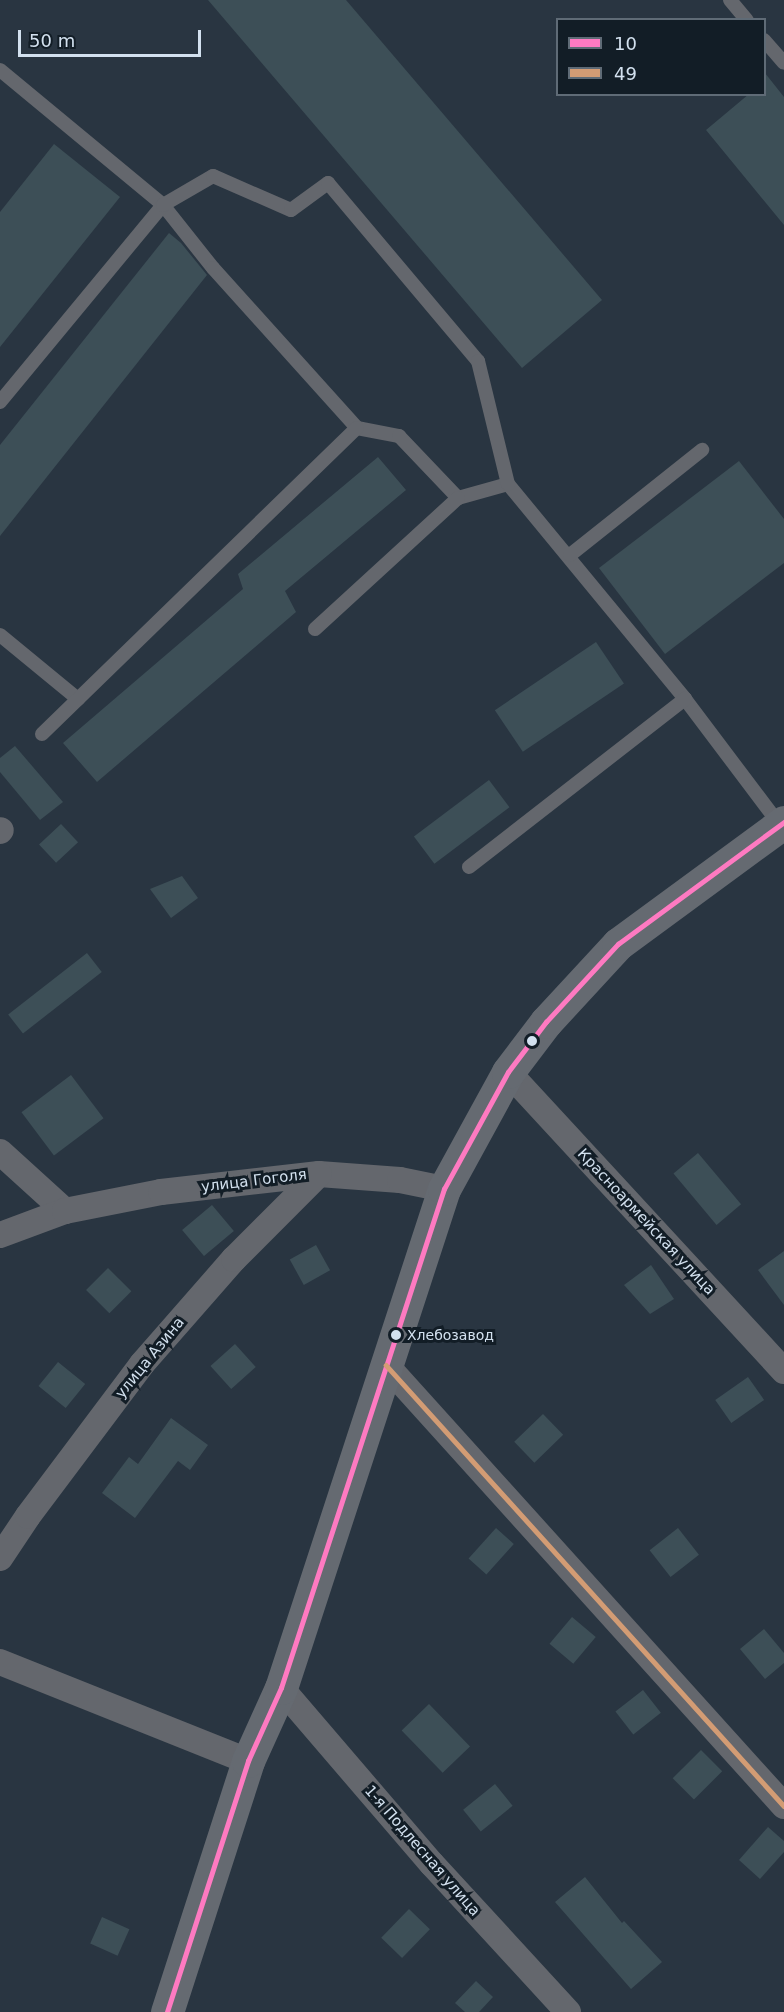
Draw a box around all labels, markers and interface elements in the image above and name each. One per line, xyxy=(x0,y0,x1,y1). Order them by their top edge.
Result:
scale bar xyxy=(21,18,204,56)
legend xyxy=(556,18,766,96)
text: 50 m xyxy=(29,30,75,51)
text: 10 xyxy=(614,33,637,54)
text: 49 xyxy=(614,63,637,84)
unlabelled marker xyxy=(526,1035,538,1047)
street label: Красноармейская улица xyxy=(573,1145,719,1299)
street label: улица Гоголя xyxy=(200,1166,308,1196)
street label: улица Азина xyxy=(112,1314,188,1402)
place label: Хлебозавод xyxy=(407,1327,494,1343)
marker: Хлебозавод xyxy=(390,1329,402,1341)
street label: 1-я Подлесная улица xyxy=(360,1782,484,1920)

